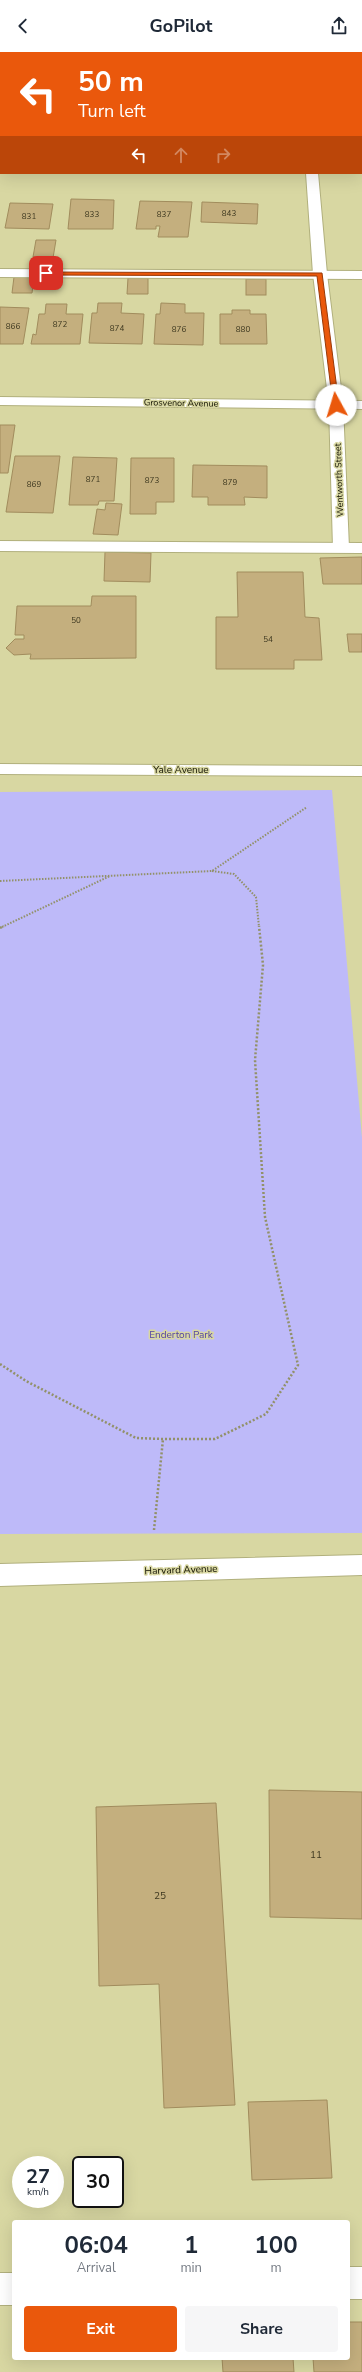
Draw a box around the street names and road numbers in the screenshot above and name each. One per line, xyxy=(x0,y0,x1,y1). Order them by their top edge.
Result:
street label: Grosvenor Avenue xyxy=(144,396,219,410)
street label: Wentworth Street xyxy=(332,442,346,517)
street label: Yale Avenue xyxy=(152,763,209,777)
street label: Harvard Avenue xyxy=(144,1562,218,1578)

